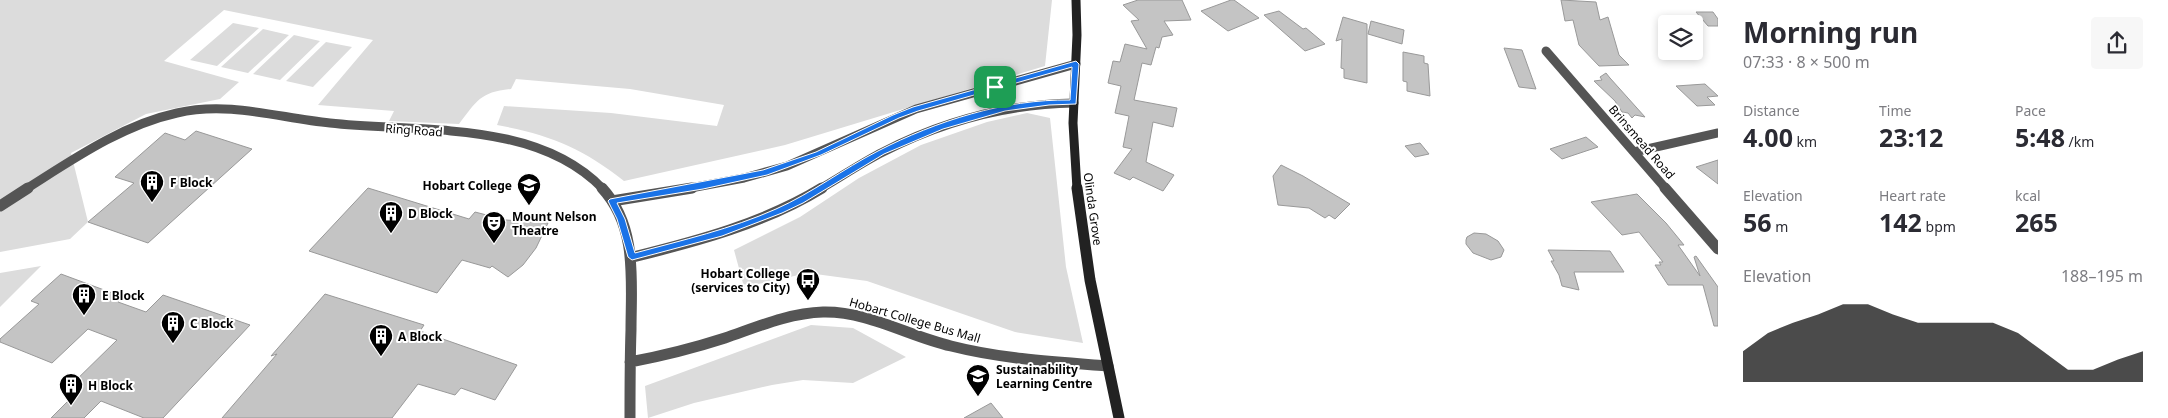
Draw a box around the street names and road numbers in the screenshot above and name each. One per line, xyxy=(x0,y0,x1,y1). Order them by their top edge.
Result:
street label: Brinsmead Road xyxy=(1605,101,1679,183)
street label: Ring Road xyxy=(385,120,443,140)
street label: Olinda Grove xyxy=(1079,171,1107,247)
street label: Hobart College Bus Mall xyxy=(847,293,983,347)

